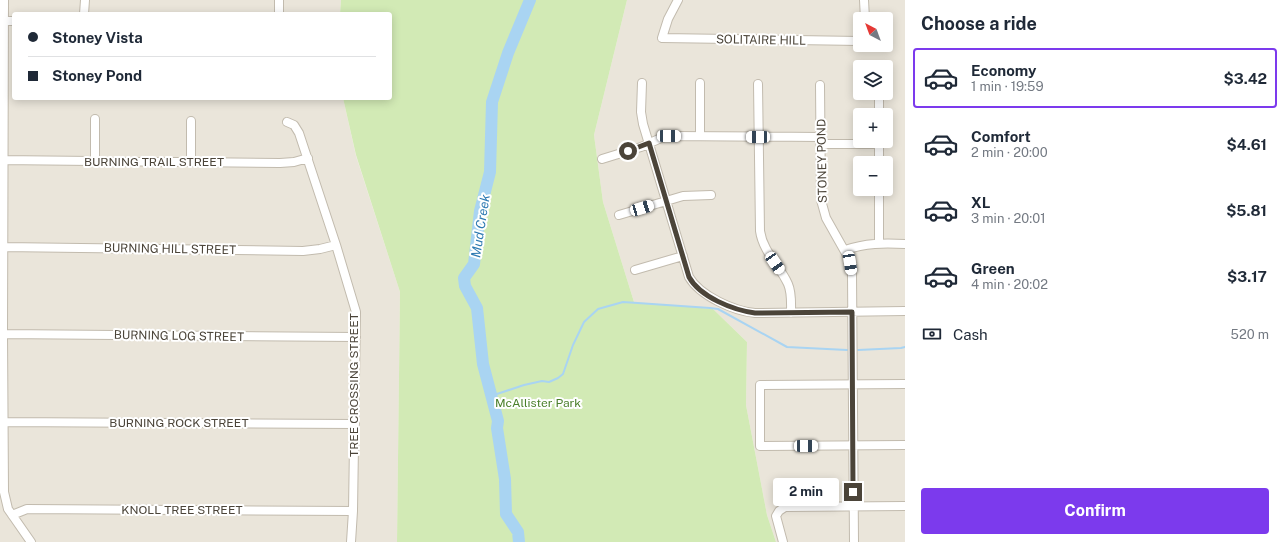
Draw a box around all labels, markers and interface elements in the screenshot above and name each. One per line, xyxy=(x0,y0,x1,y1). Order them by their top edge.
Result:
north arrow xyxy=(853,12,893,52)
map controls xyxy=(853,12,893,196)
text: Choose a ride xyxy=(921,13,1037,34)
text: Stoney Vista xyxy=(52,29,143,46)
street label: SOLITAIRE HILL xyxy=(716,32,806,48)
button: layers xyxy=(853,60,893,100)
icon: car xyxy=(923,60,959,96)
text: Economy xyxy=(971,62,1036,79)
text: Stoney Pond xyxy=(52,67,142,84)
text: $3.42 xyxy=(1223,70,1267,87)
text: 1 min · 19:59 xyxy=(971,79,1044,94)
button: + xyxy=(853,108,893,148)
street label: STONEY POND xyxy=(814,119,830,203)
icon: car xyxy=(923,126,959,162)
text: Comfort xyxy=(971,128,1031,145)
car xyxy=(657,130,681,142)
car xyxy=(746,131,770,143)
text: $4.61 xyxy=(1227,136,1267,153)
route start xyxy=(619,142,637,160)
text: 2 min · 20:00 xyxy=(971,145,1048,160)
street label: BURNING TRAIL STREET xyxy=(84,155,224,169)
button: − xyxy=(853,156,893,196)
icon: car xyxy=(923,192,959,228)
water label: Mud Creek xyxy=(468,193,493,259)
text: XL xyxy=(971,194,990,211)
car xyxy=(629,199,655,217)
text: $5.81 xyxy=(1226,202,1267,219)
text: 3 min · 20:01 xyxy=(971,211,1046,226)
street label: BURNING HILL STREET xyxy=(104,241,236,257)
car xyxy=(763,250,787,276)
car xyxy=(842,250,858,276)
icon: car xyxy=(923,258,959,294)
text: Green xyxy=(971,260,1015,277)
text: $3.17 xyxy=(1227,268,1267,285)
text: 4 min · 20:02 xyxy=(971,277,1048,292)
street label: TREE CROSSING STREET xyxy=(347,313,361,457)
icon: cash xyxy=(921,323,943,345)
text: Cash xyxy=(953,326,988,343)
text: 520 m xyxy=(1231,327,1269,342)
street label: BURNING LOG STREET xyxy=(114,328,244,344)
park label: McAllister Park xyxy=(495,396,581,410)
street label: BURNING ROCK STREET xyxy=(109,416,249,430)
car xyxy=(794,440,818,452)
callout: 2 min xyxy=(773,478,839,506)
route end xyxy=(844,483,862,501)
text: 2 min xyxy=(789,484,823,499)
button: Confirm xyxy=(921,488,1269,534)
street label: KNOLL TREE STREET xyxy=(121,503,243,517)

